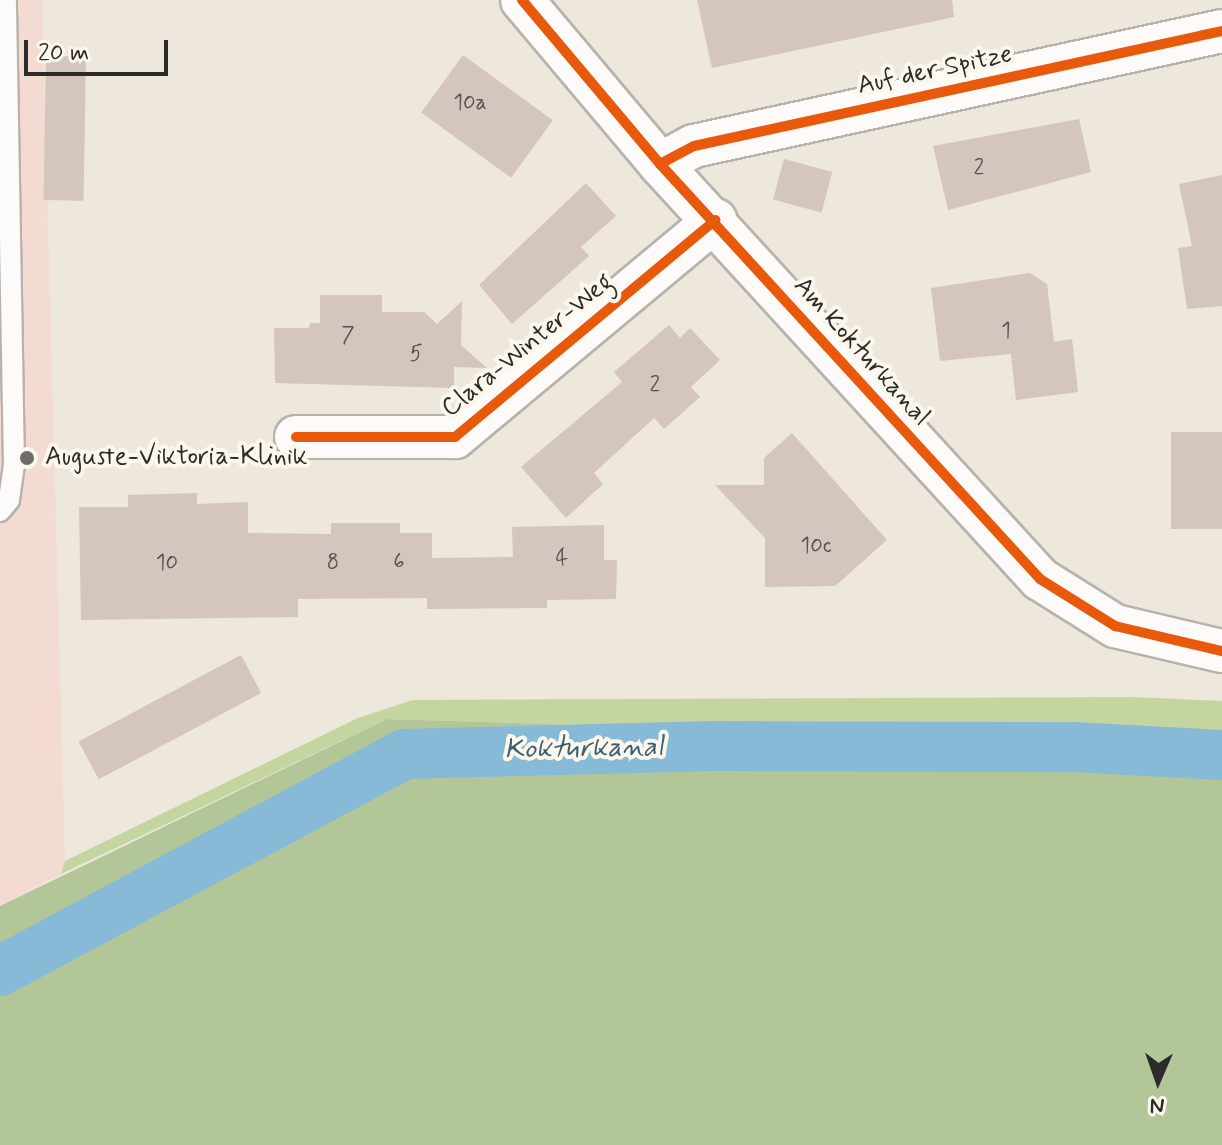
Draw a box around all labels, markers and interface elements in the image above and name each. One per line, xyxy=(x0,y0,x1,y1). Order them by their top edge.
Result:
scale bar xyxy=(28,24,172,74)
text: 20 m xyxy=(38,38,89,69)
street label: Auf der Spitze xyxy=(856,40,1014,102)
house number: 10a xyxy=(453,91,487,117)
house number: 2 xyxy=(974,156,984,182)
street label: Clara-Winter-Weg xyxy=(436,267,620,425)
street label: Am Kokturkanal xyxy=(785,270,937,434)
house number: 1 xyxy=(1001,319,1011,345)
house number: 7 xyxy=(341,324,355,350)
house number: 5 xyxy=(409,342,423,368)
house number: 2 xyxy=(650,373,660,399)
place label: Auguste-Viktoria-Klinik xyxy=(45,442,307,474)
marker: Auguste-Viktoria-Klinik xyxy=(16,447,38,469)
house number: 10c xyxy=(800,534,832,560)
house number: 4 xyxy=(556,546,568,572)
house number: 6 xyxy=(393,550,405,576)
house number: 10 xyxy=(156,551,178,577)
house number: 8 xyxy=(327,551,339,577)
water label: Kokturkanal xyxy=(504,731,664,767)
north arrow xyxy=(1118,1041,1198,1121)
text: N xyxy=(1149,1091,1165,1119)

